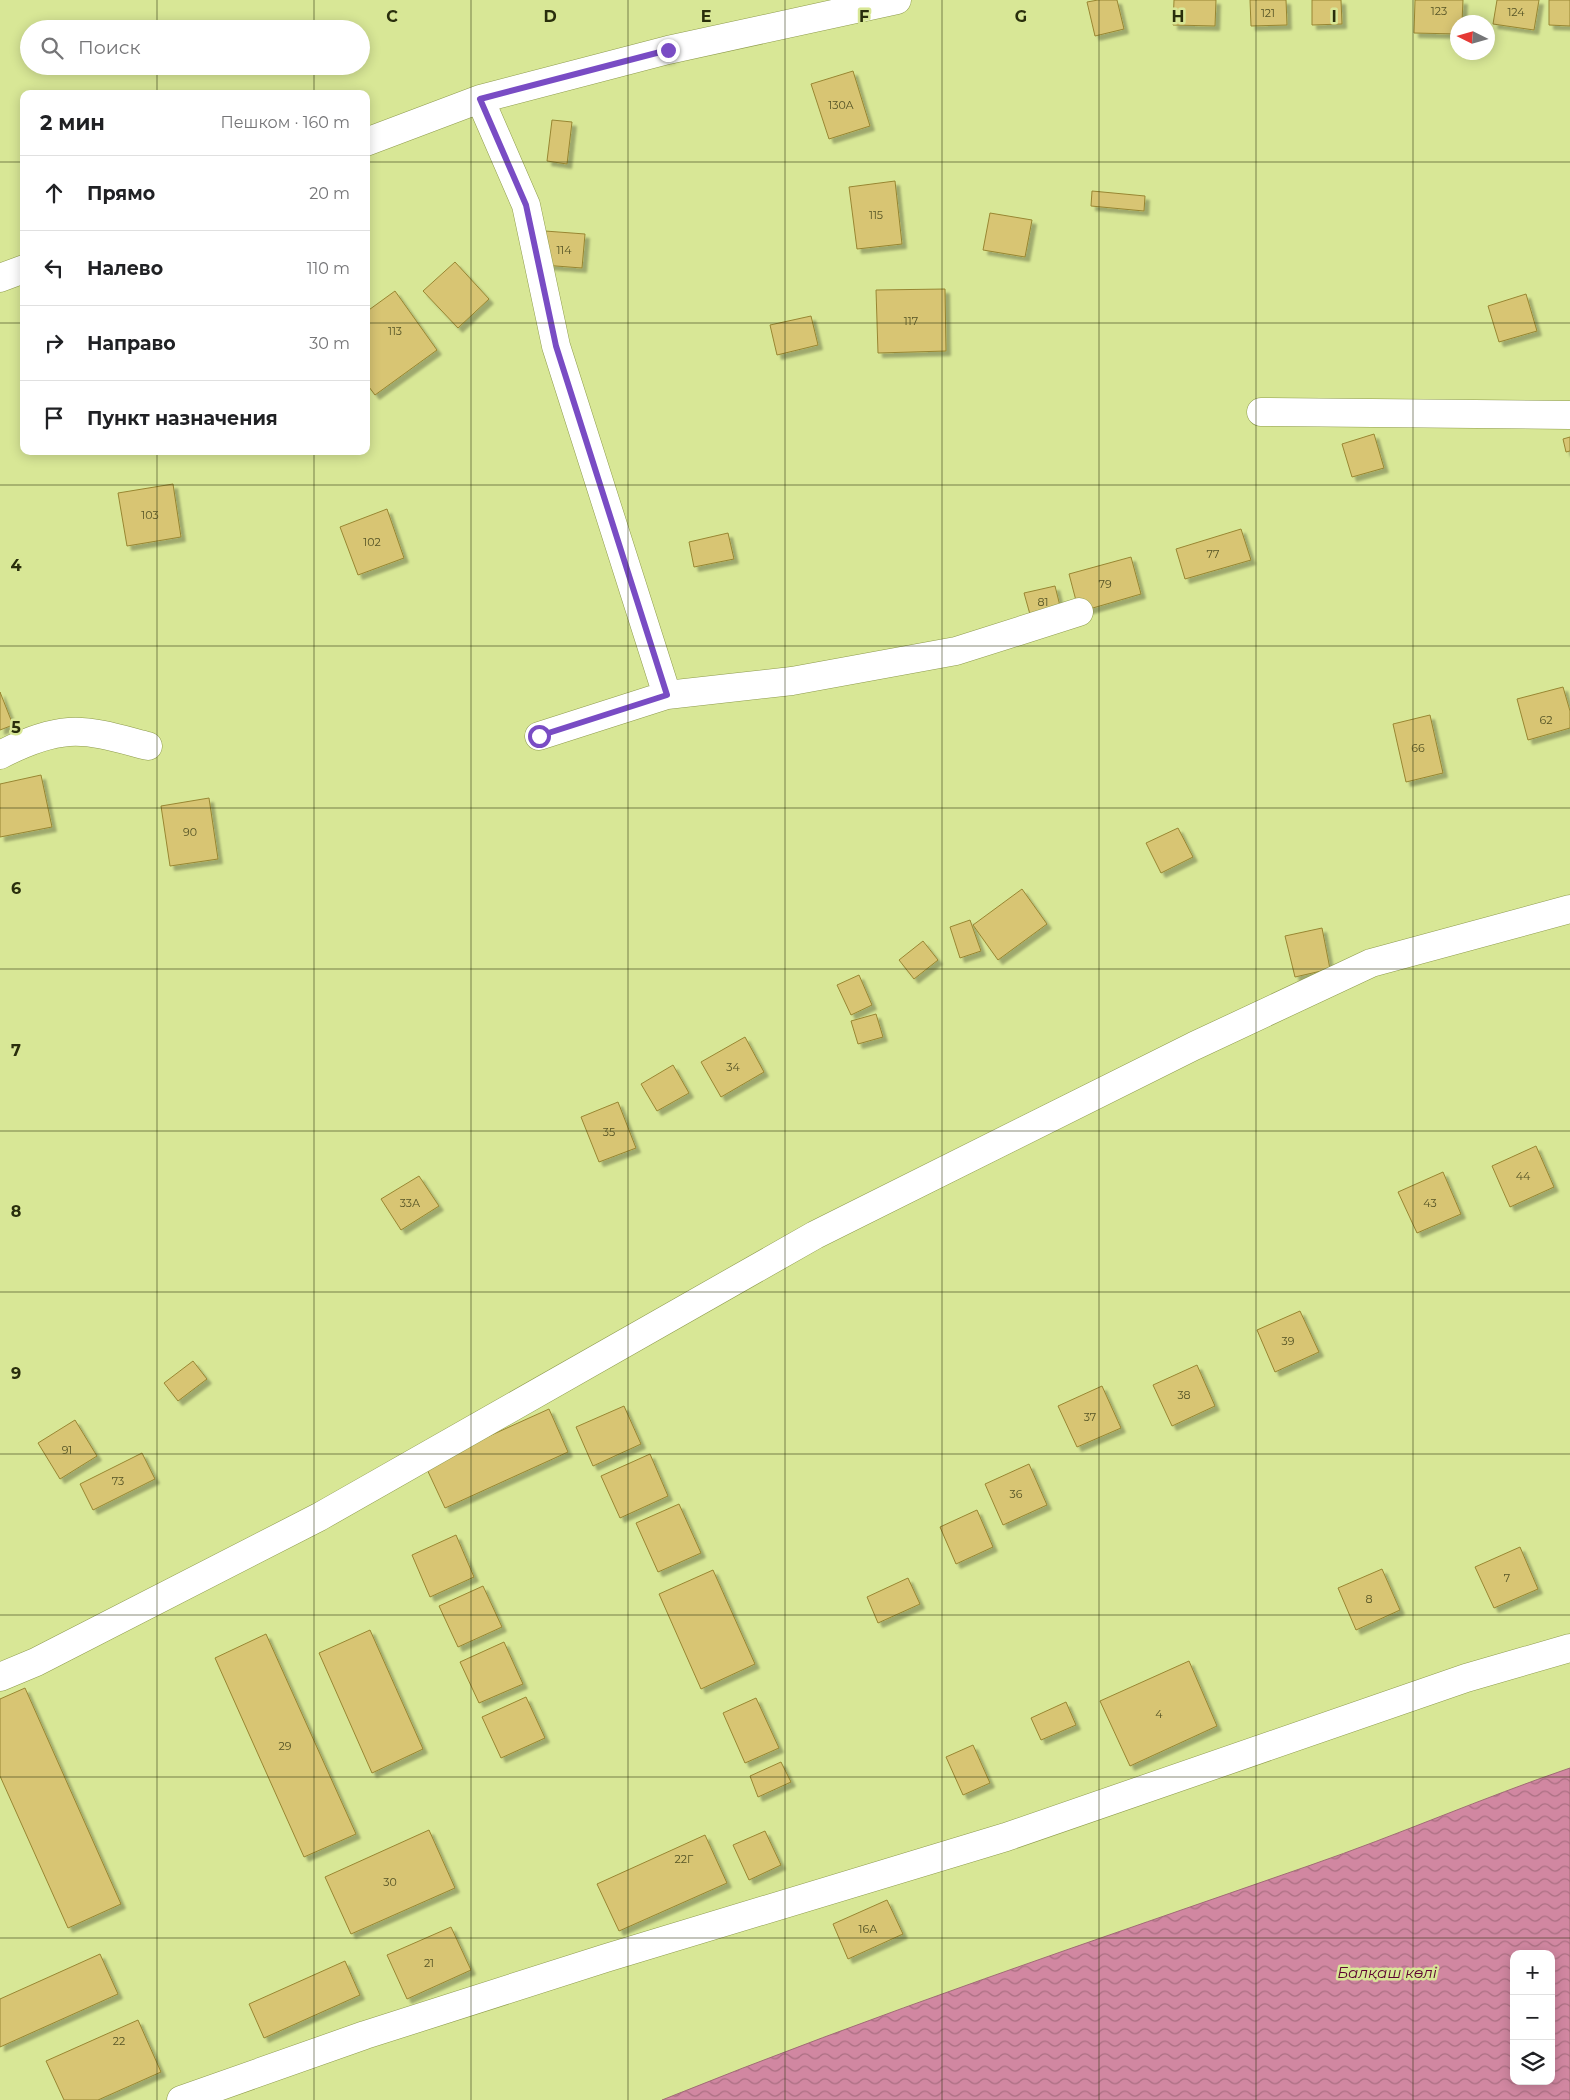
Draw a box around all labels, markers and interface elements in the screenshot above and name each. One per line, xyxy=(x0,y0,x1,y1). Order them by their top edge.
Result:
house number: 123 xyxy=(1431,4,1447,18)
house number: 124 xyxy=(1507,5,1525,19)
house number: 121 xyxy=(1261,6,1275,20)
text: C xyxy=(386,7,398,26)
text: D xyxy=(543,7,557,26)
text: E xyxy=(701,7,711,26)
text: F xyxy=(859,7,869,26)
text: G xyxy=(1015,7,1027,26)
text: H xyxy=(1172,7,1184,26)
text: I xyxy=(1331,7,1337,26)
north arrow xyxy=(1450,15,1495,60)
search box xyxy=(20,20,370,75)
icon: search xyxy=(38,34,66,62)
text: Поиск xyxy=(78,36,141,59)
route end xyxy=(657,39,680,62)
house number: 130А xyxy=(828,98,855,112)
text: 2 мин xyxy=(40,110,105,135)
text: Пешком · 160 m xyxy=(221,113,350,132)
icon: ahead xyxy=(40,179,68,207)
text: Прямо xyxy=(87,182,155,205)
text: 20 m xyxy=(309,184,350,203)
house number: 115 xyxy=(869,208,883,222)
house number: 114 xyxy=(556,243,572,257)
icon: left xyxy=(40,254,68,282)
text: Налево xyxy=(87,257,163,280)
text: 110 m xyxy=(307,259,350,278)
house number: 117 xyxy=(904,314,918,328)
house number: 113 xyxy=(388,324,402,338)
icon: right xyxy=(40,329,68,357)
text: Направо xyxy=(87,332,176,355)
text: 30 m xyxy=(309,334,350,353)
icon: arrive xyxy=(40,404,68,432)
text: Пункт назначения xyxy=(87,407,278,430)
house number: 103 xyxy=(141,508,159,522)
house number: 102 xyxy=(363,535,381,549)
house number: 77 xyxy=(1207,547,1219,561)
text: 4 xyxy=(10,556,22,575)
house number: 79 xyxy=(1098,577,1112,591)
house number: 81 xyxy=(1038,595,1049,609)
house number: 62 xyxy=(1540,713,1552,727)
text: 5 xyxy=(11,718,21,737)
route start xyxy=(528,725,551,748)
house number: 66 xyxy=(1411,741,1425,755)
house number: 90 xyxy=(183,825,197,839)
text: 6 xyxy=(11,879,21,898)
text: 7 xyxy=(11,1041,21,1060)
house number: 34 xyxy=(726,1060,740,1074)
house number: 35 xyxy=(603,1125,615,1139)
house number: 44 xyxy=(1516,1169,1531,1183)
house number: 33А xyxy=(400,1196,421,1210)
house number: 43 xyxy=(1423,1196,1437,1210)
text: 8 xyxy=(11,1202,21,1221)
house number: 39 xyxy=(1282,1334,1295,1348)
text: 9 xyxy=(11,1364,21,1383)
house number: 38 xyxy=(1177,1388,1191,1402)
house number: 37 xyxy=(1084,1410,1096,1424)
house number: 91 xyxy=(62,1443,72,1457)
house number: 73 xyxy=(112,1474,124,1488)
house number: 36 xyxy=(1010,1487,1023,1501)
house number: 7 xyxy=(1504,1571,1510,1585)
house number: 8 xyxy=(1365,1592,1373,1606)
house number: 4 xyxy=(1155,1707,1163,1721)
house number: 29 xyxy=(279,1739,292,1753)
house number: 22Г xyxy=(675,1852,694,1866)
house number: 30 xyxy=(383,1875,397,1889)
house number: 16А xyxy=(859,1922,878,1936)
map controls xyxy=(1510,1950,1555,2085)
button: + xyxy=(1510,1950,1555,1995)
house number: 21 xyxy=(424,1956,434,1970)
water label: Балқаш көлі xyxy=(1337,1963,1438,1982)
button: − xyxy=(1510,1995,1555,2040)
house number: 22 xyxy=(113,2034,125,2048)
button: layers xyxy=(1510,2040,1555,2085)

